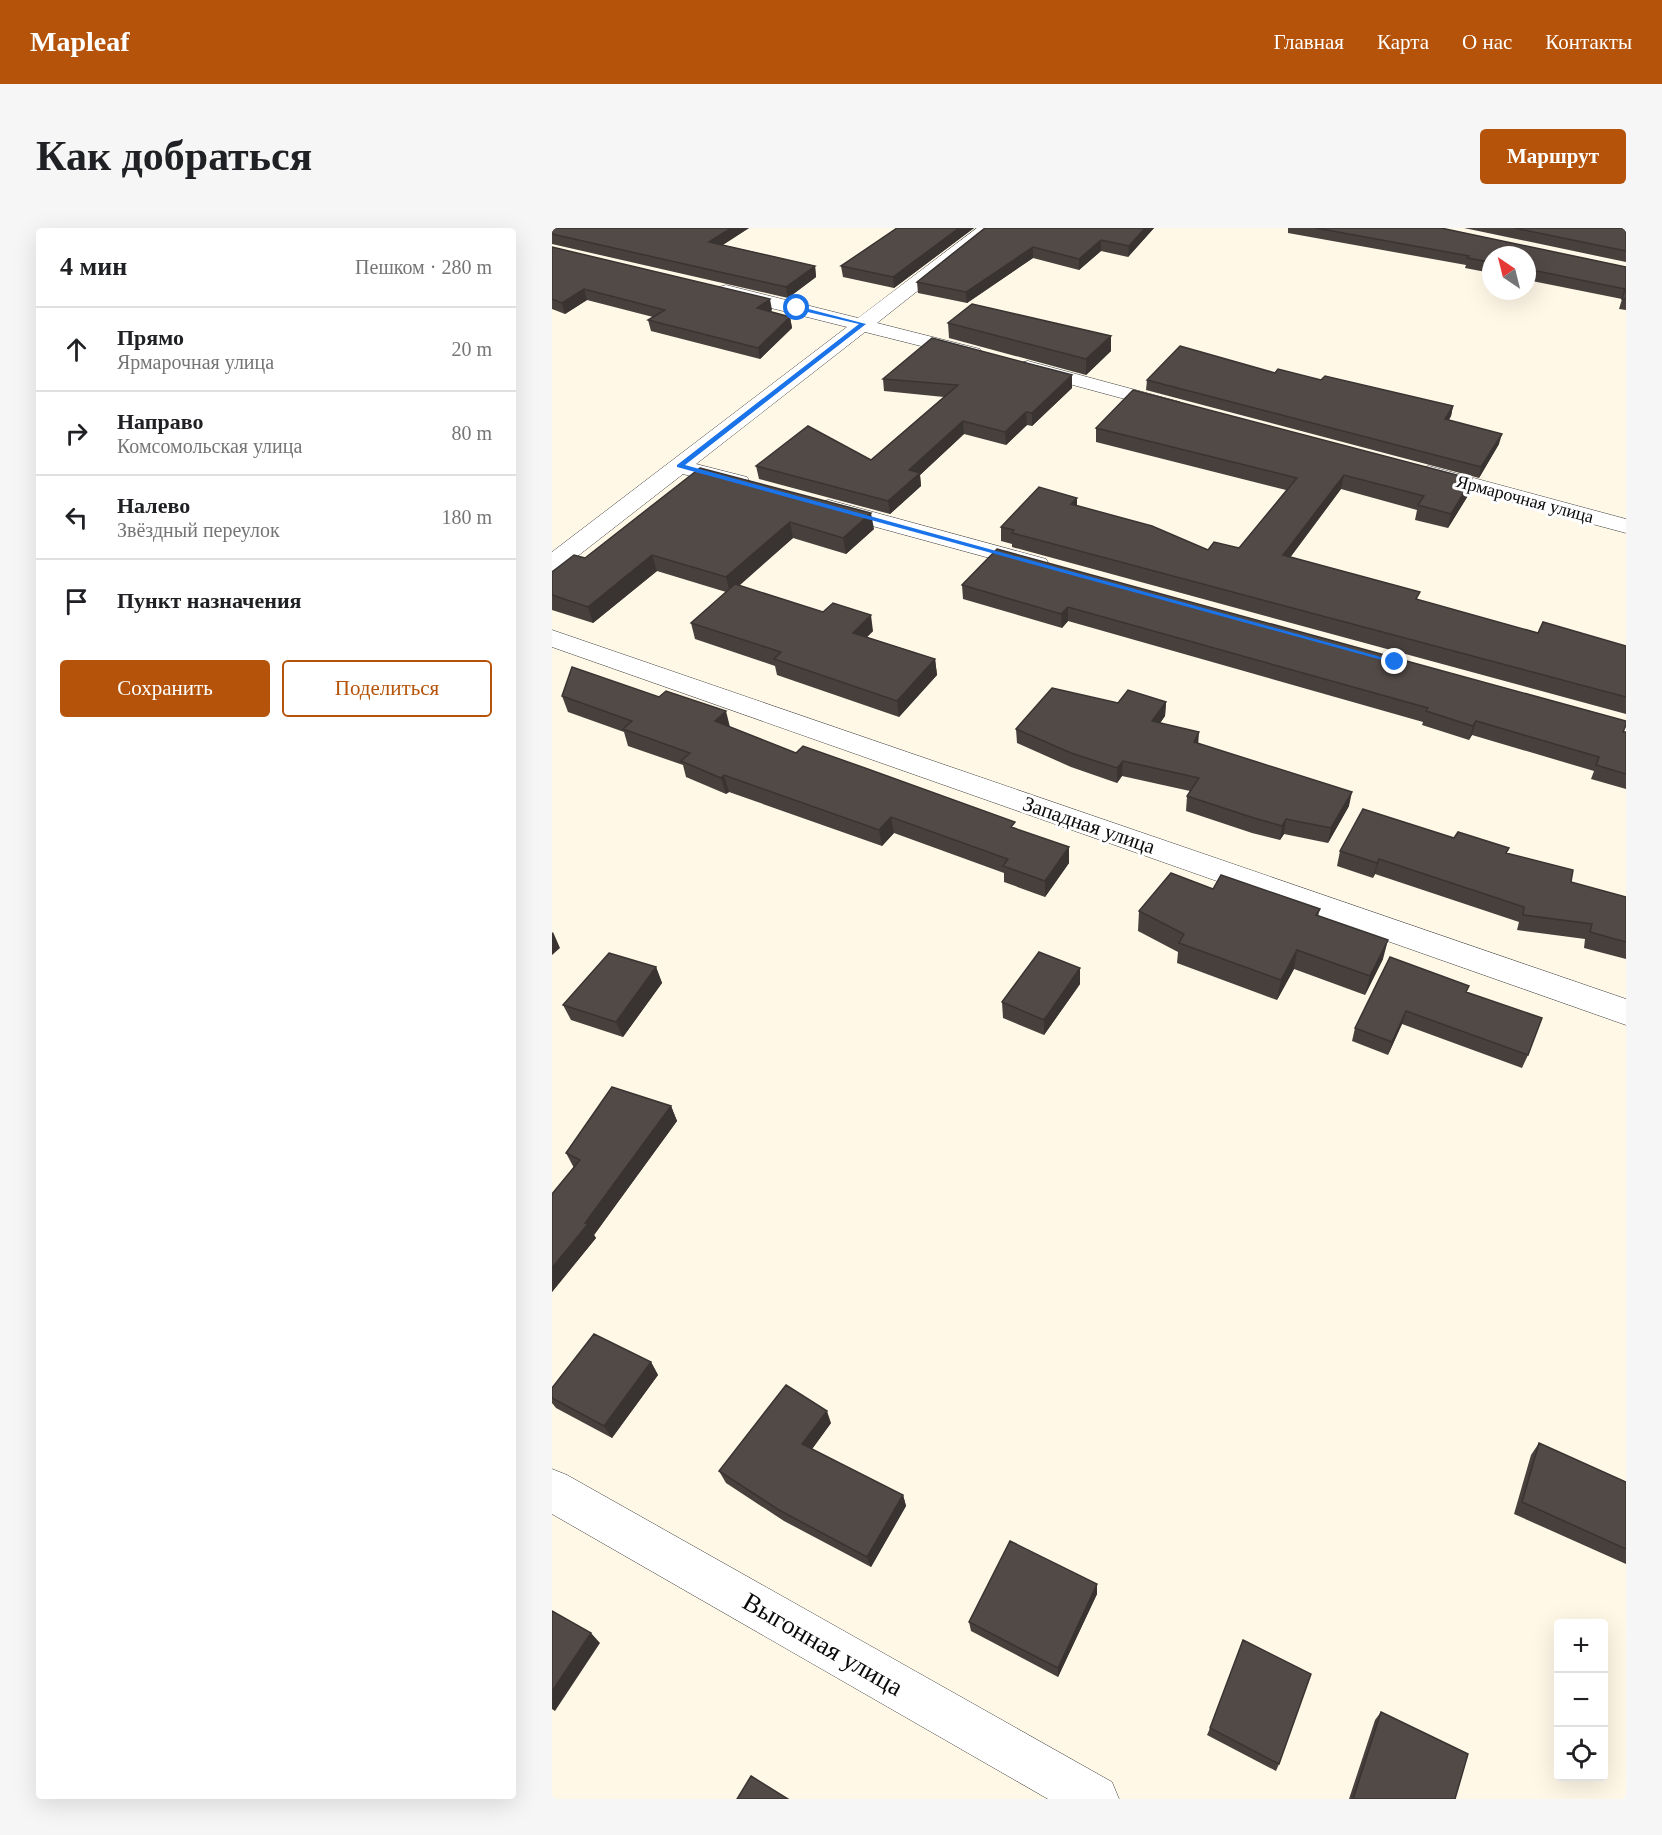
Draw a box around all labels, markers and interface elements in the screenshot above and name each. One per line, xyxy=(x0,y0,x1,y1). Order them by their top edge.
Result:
text: Mapleaf xyxy=(30,26,130,57)
text: Главная xyxy=(1274,30,1344,54)
text: Карта xyxy=(1377,30,1429,54)
text: О нас xyxy=(1462,30,1512,54)
text: Контакты xyxy=(1545,30,1632,54)
button: Маршрут xyxy=(1480,129,1626,184)
text: Как добраться xyxy=(36,133,312,179)
north arrow xyxy=(1482,246,1536,300)
text: 4 мин xyxy=(60,252,127,281)
text: Пешком · 280 m xyxy=(355,256,492,278)
route start xyxy=(783,294,809,320)
text: Прямо xyxy=(117,325,184,350)
icon: ahead xyxy=(60,333,93,366)
text: 20 m xyxy=(451,338,492,360)
text: Ярмарочная улица xyxy=(117,351,274,373)
text: Направо xyxy=(117,409,203,434)
icon: right xyxy=(60,417,93,450)
text: 80 m xyxy=(451,422,492,444)
text: Комсомольская улица xyxy=(117,435,302,457)
street label: Ярмарочная улица xyxy=(1454,471,1596,527)
text: Налево xyxy=(117,493,190,518)
icon: left xyxy=(60,501,93,534)
text: 180 m xyxy=(441,506,492,528)
text: Звёздный переулок xyxy=(117,519,280,541)
icon: arrive xyxy=(60,585,93,618)
text: Пункт назначения xyxy=(117,588,302,613)
route end xyxy=(1381,648,1407,674)
button: Сохранить xyxy=(60,660,270,717)
button: Поделиться xyxy=(282,660,492,717)
street label: Западная улица xyxy=(1020,791,1159,859)
street label: Выгонная улица xyxy=(738,1587,908,1702)
map controls xyxy=(1554,1619,1608,1781)
button: + xyxy=(1554,1619,1608,1673)
button: − xyxy=(1554,1673,1608,1727)
button: locate xyxy=(1554,1727,1608,1781)

